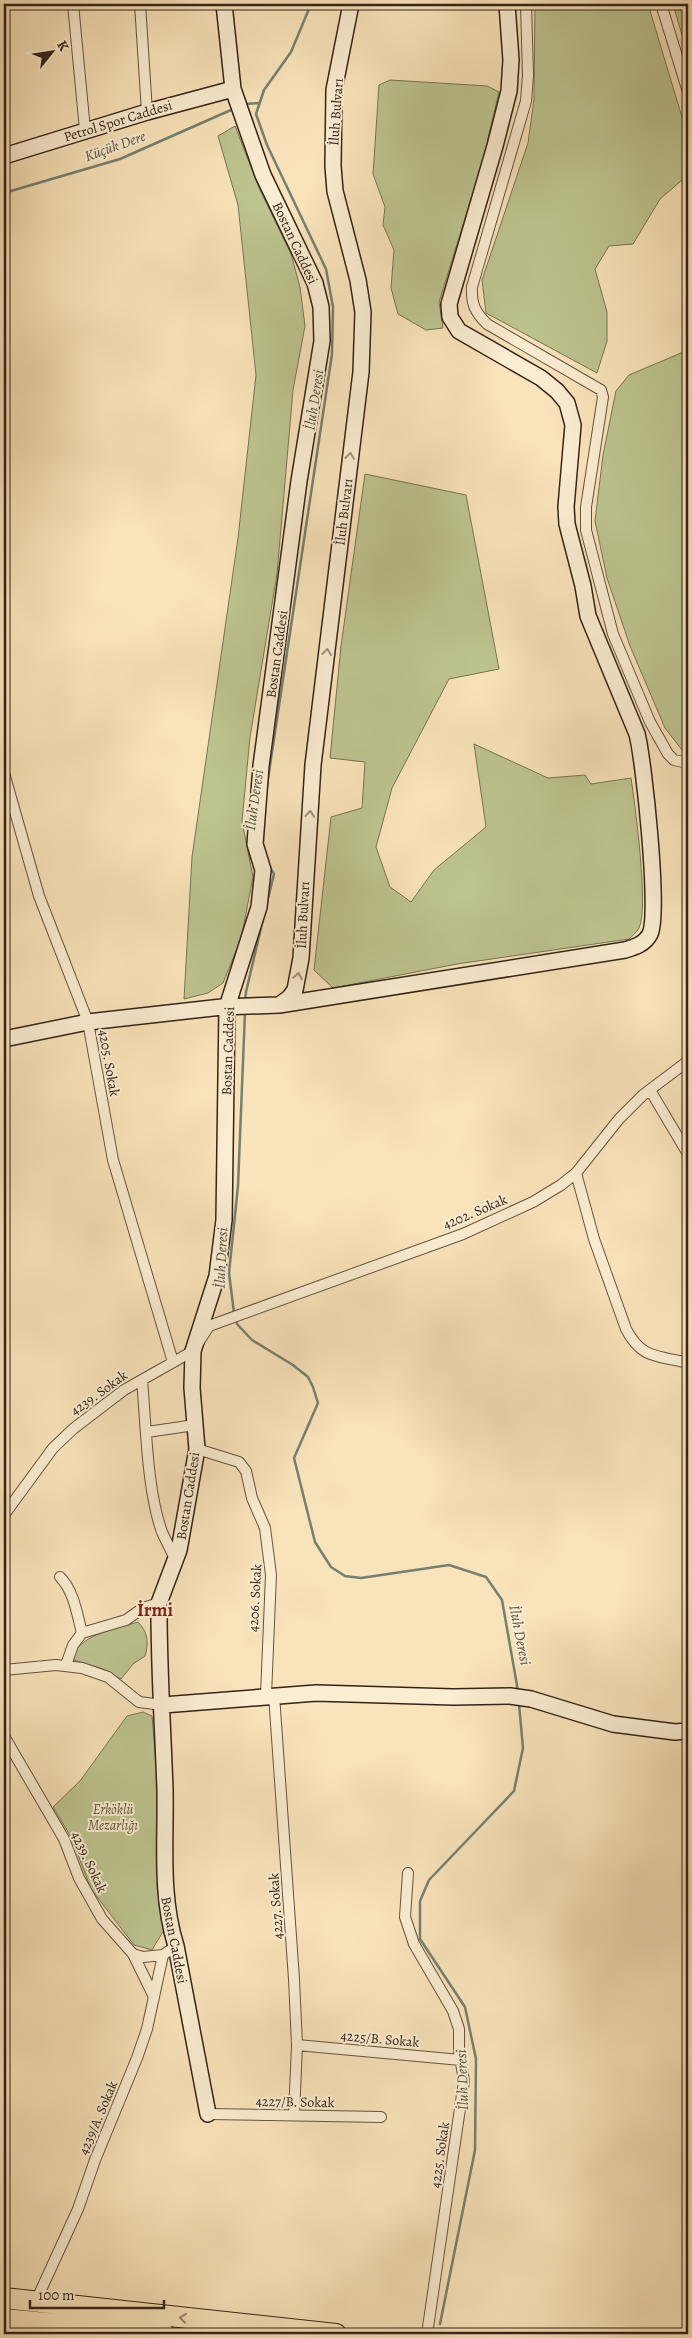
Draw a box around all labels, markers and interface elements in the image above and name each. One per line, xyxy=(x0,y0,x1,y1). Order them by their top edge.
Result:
north arrow xyxy=(28,28,78,78)
text: K xyxy=(52,37,74,55)
street label: İluh Bulvarı xyxy=(324,78,348,146)
street label: Petrol Spor Caddesi xyxy=(61,95,175,147)
water label: Küçük Dere xyxy=(82,126,149,166)
street label: Bostan Caddesi xyxy=(268,199,322,287)
water label: İluh Deresi xyxy=(299,368,329,432)
one-way arrow xyxy=(344,452,355,460)
street label: İluh Bulvarı xyxy=(330,477,358,547)
street label: Bostan Caddesi xyxy=(261,609,293,699)
one-way arrow xyxy=(321,648,332,656)
water label: İluh Deresi xyxy=(240,768,268,832)
one-way arrow xyxy=(304,810,315,818)
street label: İluh Bulvarı xyxy=(292,881,314,949)
one-way arrow xyxy=(293,971,303,980)
street label: Bostan Caddesi xyxy=(217,1006,239,1096)
street label: 4205. Sokak xyxy=(94,1028,124,1098)
street label: 4202. Sokak xyxy=(440,1190,510,1234)
water label: İluh Deresi xyxy=(209,1227,233,1289)
street label: 4239. Sokak xyxy=(67,1366,131,1420)
street label: Bostan Caddesi xyxy=(172,1451,204,1541)
street label: 4206. Sokak xyxy=(244,1564,266,1632)
district label: İrmi xyxy=(137,1597,173,1623)
water label: İluh Deresi xyxy=(504,1603,536,1667)
park label: Erköklü Mezarlığı xyxy=(88,1800,138,1835)
street label: 4239. Sokak xyxy=(66,1828,112,1896)
street label: 4227. Sokak xyxy=(264,1872,288,1940)
street label: Bostan Caddesi xyxy=(156,1895,192,1985)
street label: 4225/B. Sokak xyxy=(340,2026,420,2052)
water label: İluh Deresi xyxy=(451,2049,473,2111)
street label: 4239/A. Sokak xyxy=(74,2078,122,2158)
street label: 4227/B. Sokak xyxy=(255,2092,335,2112)
street label: 4225. Sokak xyxy=(426,2121,454,2189)
scale bar xyxy=(30,2278,164,2310)
text: 100 m xyxy=(38,2285,75,2305)
one-way arrow xyxy=(179,2313,187,2324)

